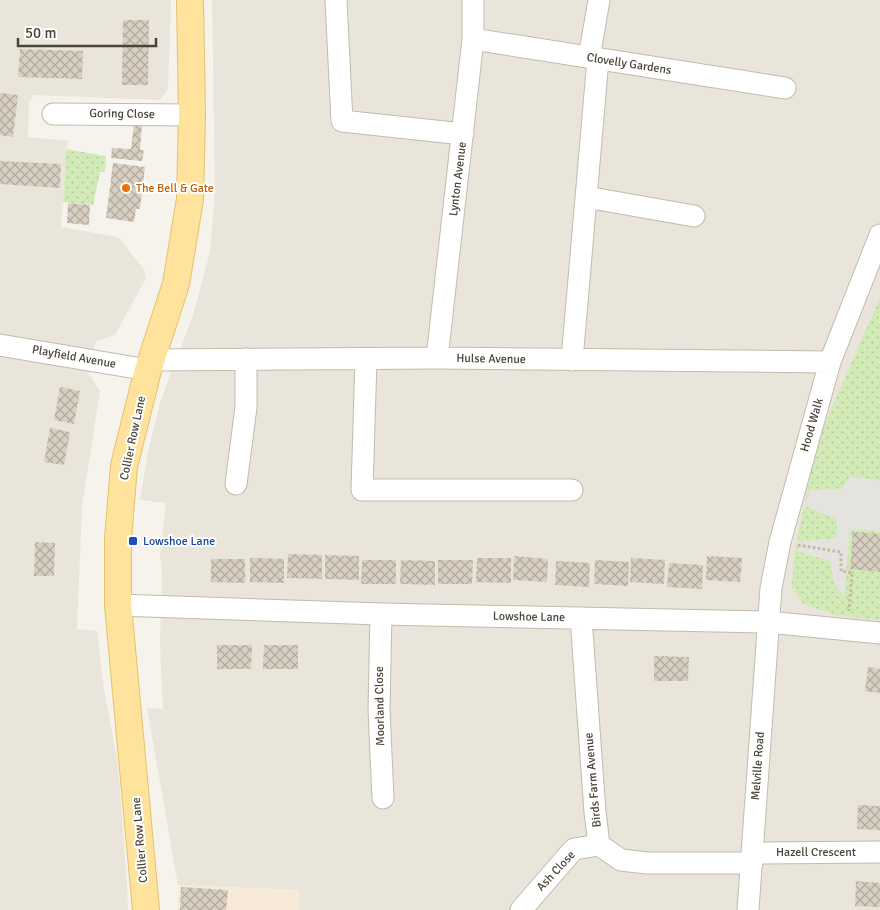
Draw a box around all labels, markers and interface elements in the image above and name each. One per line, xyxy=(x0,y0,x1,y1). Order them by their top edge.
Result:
scale bar xyxy=(18,15,155,47)
text: 50 m xyxy=(25,24,56,42)
street label: Clovelly Gardens xyxy=(586,50,672,78)
street label: Goring Close xyxy=(89,106,155,122)
street label: Lynton Avenue xyxy=(446,141,470,217)
place label: The Bell & Gate xyxy=(136,181,214,196)
marker: The Bell & Gate xyxy=(120,182,132,194)
street label: Playfield Avenue xyxy=(31,342,117,372)
street label: Hulse Avenue xyxy=(456,351,526,367)
street label: Collier Row Lane xyxy=(117,394,149,482)
street label: Hood Walk xyxy=(797,397,827,453)
place label: Lowshoe Lane xyxy=(143,534,215,549)
marker: Lowshoe Lane xyxy=(127,535,139,547)
street label: Lowshoe Lane xyxy=(493,609,565,625)
street label: Moorland Close xyxy=(372,666,388,746)
street label: Melville Road xyxy=(748,731,768,801)
street label: Birds Farm Avenue xyxy=(581,732,605,828)
street label: Collier Row Lane xyxy=(129,797,151,883)
street label: Hazell Crescent xyxy=(776,845,856,860)
street label: Ash Close xyxy=(533,848,579,894)

